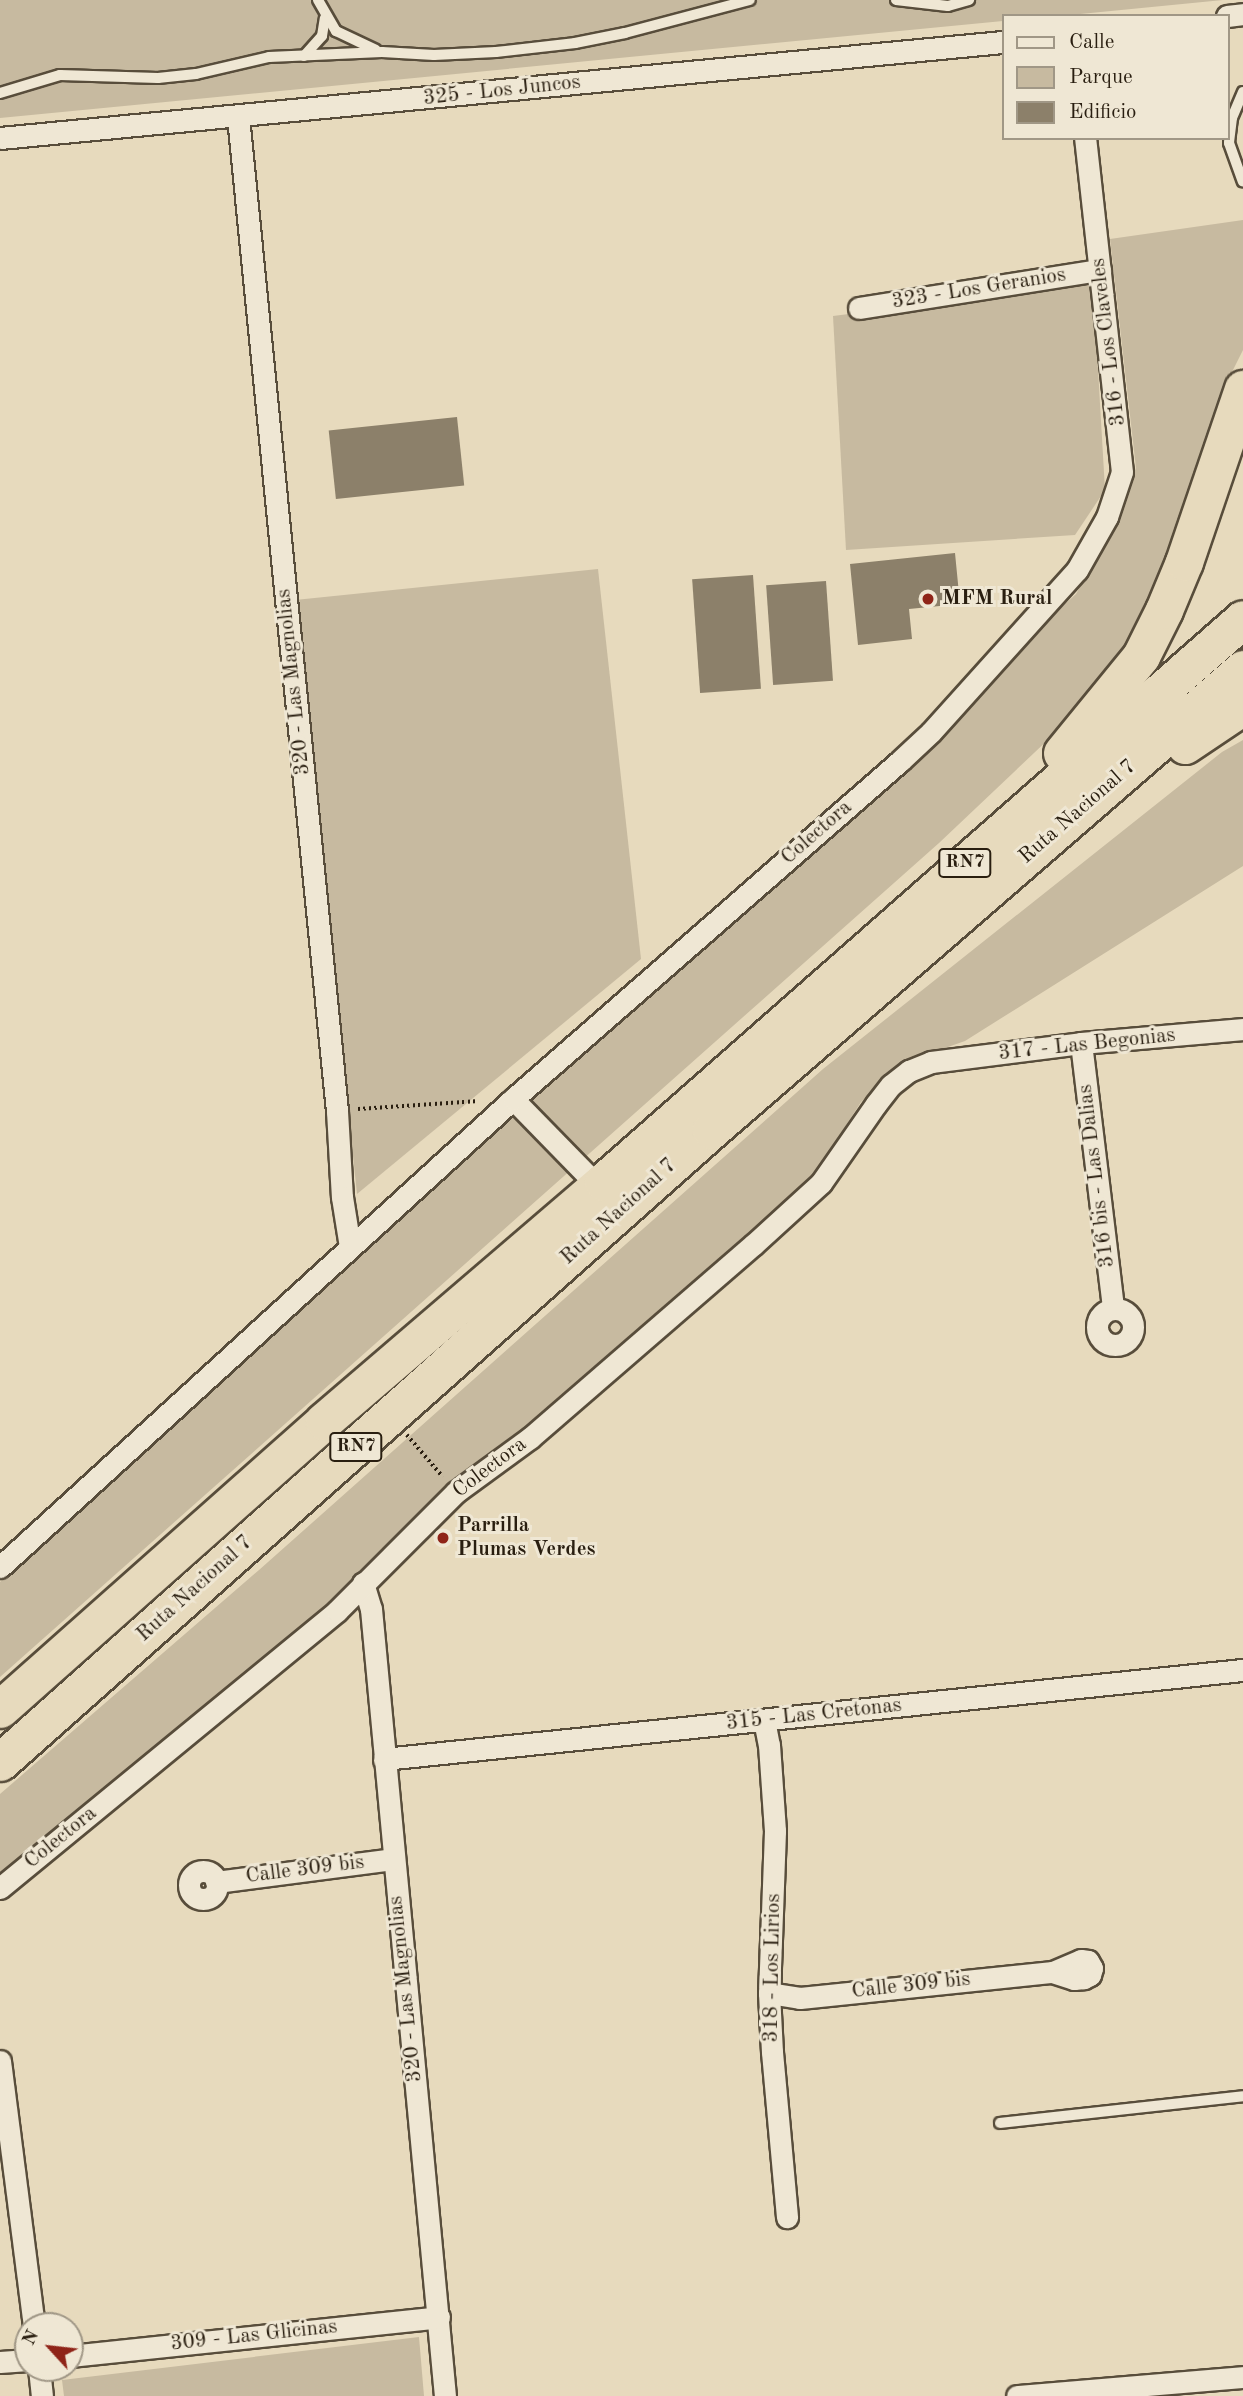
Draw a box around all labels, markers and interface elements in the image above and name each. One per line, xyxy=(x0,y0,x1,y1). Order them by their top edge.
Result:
legend xyxy=(1002,14,1229,140)
text: Calle xyxy=(1069,32,1114,53)
text: Parque xyxy=(1069,67,1133,88)
street label: 325 - Los Juncos xyxy=(422,70,582,112)
text: Edificio xyxy=(1069,102,1137,123)
street label: 316 - Los Claveles xyxy=(1086,256,1132,428)
street label: 323 - Los Geranios xyxy=(890,263,1068,315)
place label: MFM Rural xyxy=(942,586,1052,612)
street label: 320 - Las Magnolias xyxy=(272,587,316,777)
marker: MFM Rural xyxy=(920,591,936,607)
street label: Ruta Nacional 7 xyxy=(1014,754,1142,870)
street label: Colectora xyxy=(776,795,858,871)
road number: RN7 xyxy=(937,848,993,878)
street label: 317 - Las Begonias xyxy=(997,1023,1177,1067)
street label: 316 bis - Las Dalias xyxy=(1073,1083,1121,1269)
street label: Ruta Nacional 7 xyxy=(556,1153,682,1271)
road number: RN7 xyxy=(328,1432,384,1462)
street label: Colectora xyxy=(448,1432,532,1504)
place label: Parrilla Plumas Verdes xyxy=(457,1513,596,1563)
street label: Ruta Nacional 7 xyxy=(132,1530,258,1648)
marker: Parrilla Plumas Verdes xyxy=(435,1530,451,1546)
street label: 315 - Las Cretonas xyxy=(725,1693,903,1737)
street label: Colectora xyxy=(20,1801,102,1875)
street label: Calle 309 bis xyxy=(244,1850,366,1890)
street label: 318 - Los Lirios xyxy=(759,1893,787,2043)
street label: 320 - Las Magnolias xyxy=(384,1894,428,2084)
street label: Calle 309 bis xyxy=(850,1967,972,2005)
north arrow xyxy=(14,2312,84,2382)
street label: 309 - Las Glicinas xyxy=(169,2315,339,2357)
text: N xyxy=(20,2327,43,2349)

